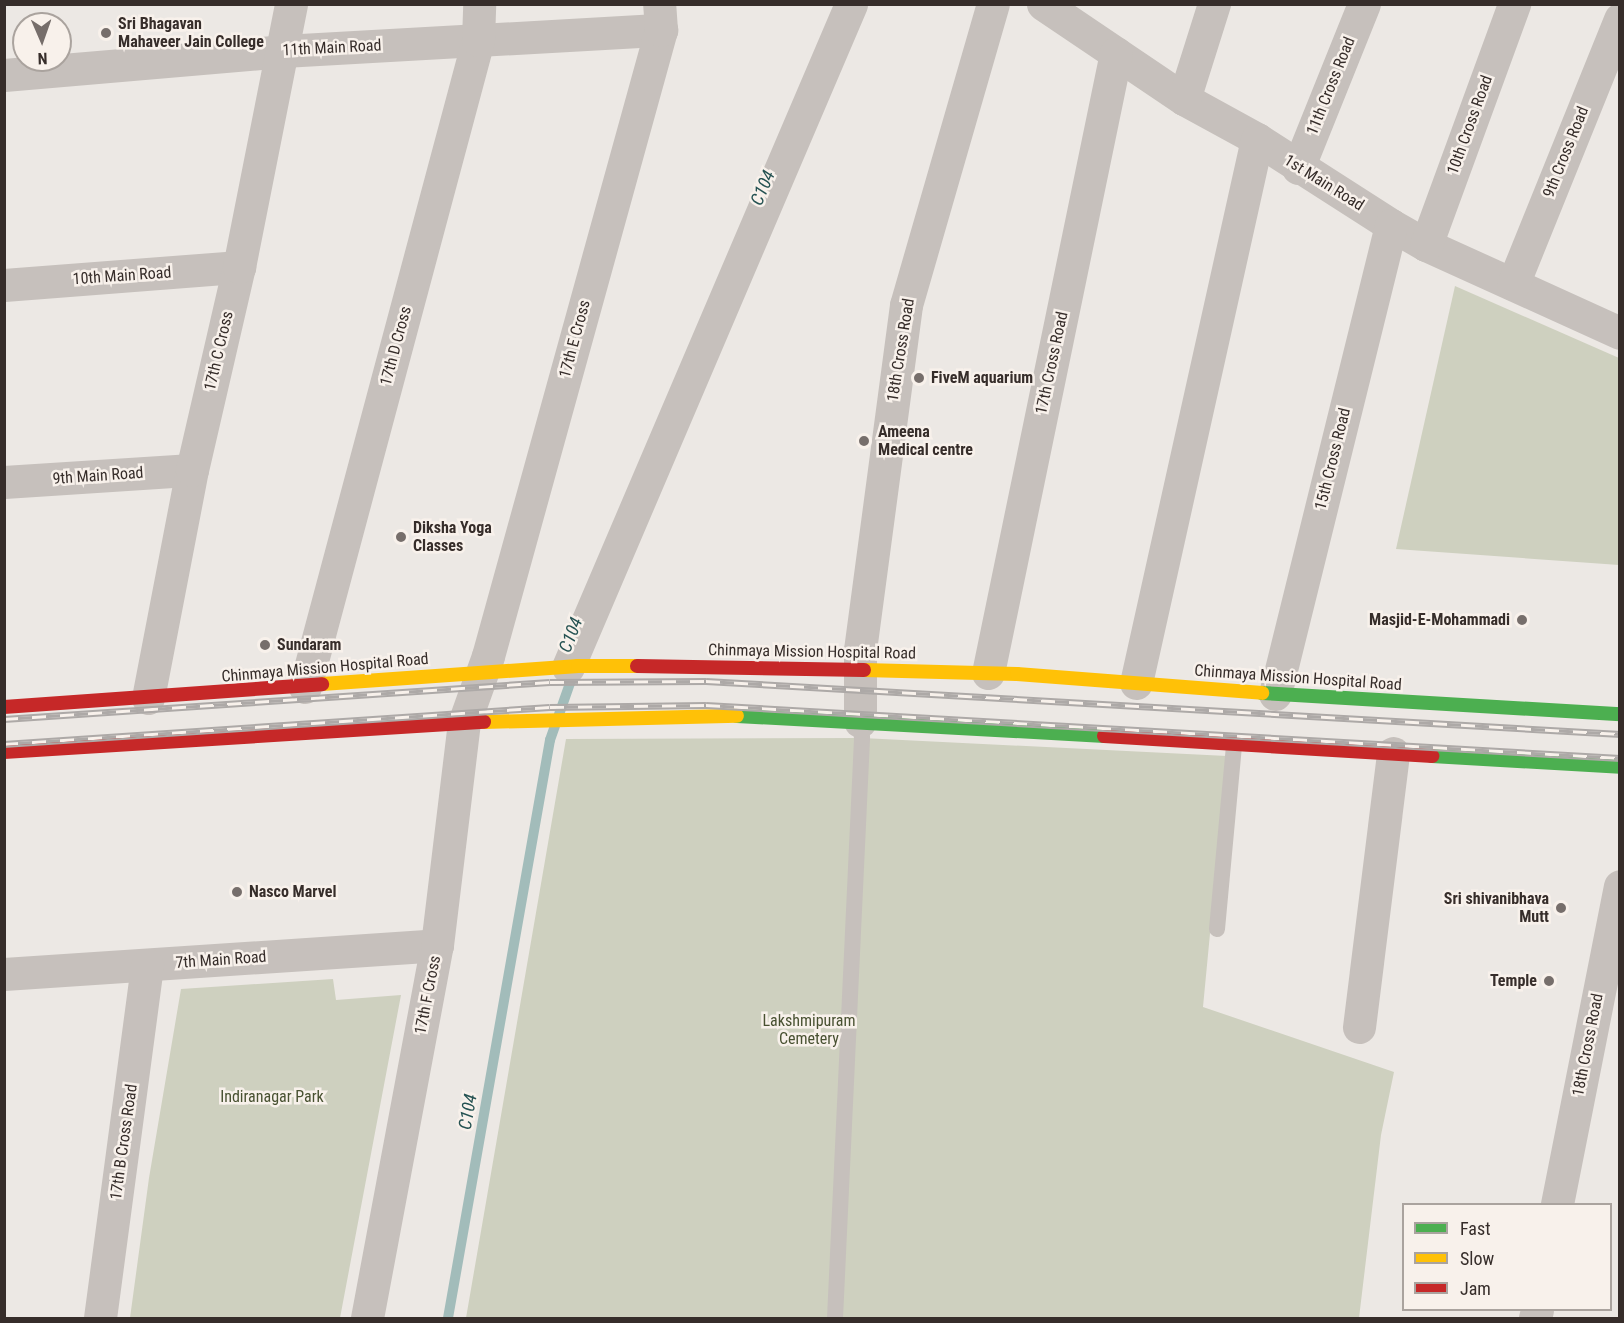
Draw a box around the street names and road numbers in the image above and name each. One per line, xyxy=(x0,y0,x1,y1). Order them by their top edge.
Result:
street label: 11th Cross Road xyxy=(1303,34,1359,138)
street label: 11th Main Road xyxy=(282,36,382,60)
street label: 10th Cross Road xyxy=(1443,73,1497,177)
street label: 9th Cross Road xyxy=(1539,104,1593,200)
street label: 1st Main Road xyxy=(1281,151,1367,215)
street label: 10th Main Road xyxy=(72,263,172,289)
street label: 18th Cross Road xyxy=(883,297,919,403)
street label: 17th E Cross xyxy=(555,298,595,380)
street label: 17th D Cross xyxy=(376,304,416,388)
street label: 17th C Cross xyxy=(201,309,237,393)
street label: 17th Cross Road xyxy=(1032,310,1072,416)
street label: 15th Cross Road xyxy=(1311,406,1355,512)
street label: 9th Main Road xyxy=(52,463,144,489)
street label: Chinmaya Mission Hospital Road xyxy=(708,641,916,663)
street label: Chinmaya Mission Hospital Road xyxy=(221,649,429,687)
street label: Chinmaya Mission Hospital Road xyxy=(1194,661,1402,695)
street label: 7th Main Road xyxy=(175,947,267,973)
street label: 17th F Cross xyxy=(411,954,445,1036)
street label: 18th Cross Road xyxy=(1569,992,1607,1098)
street label: 17th B Cross Road xyxy=(106,1083,142,1201)

